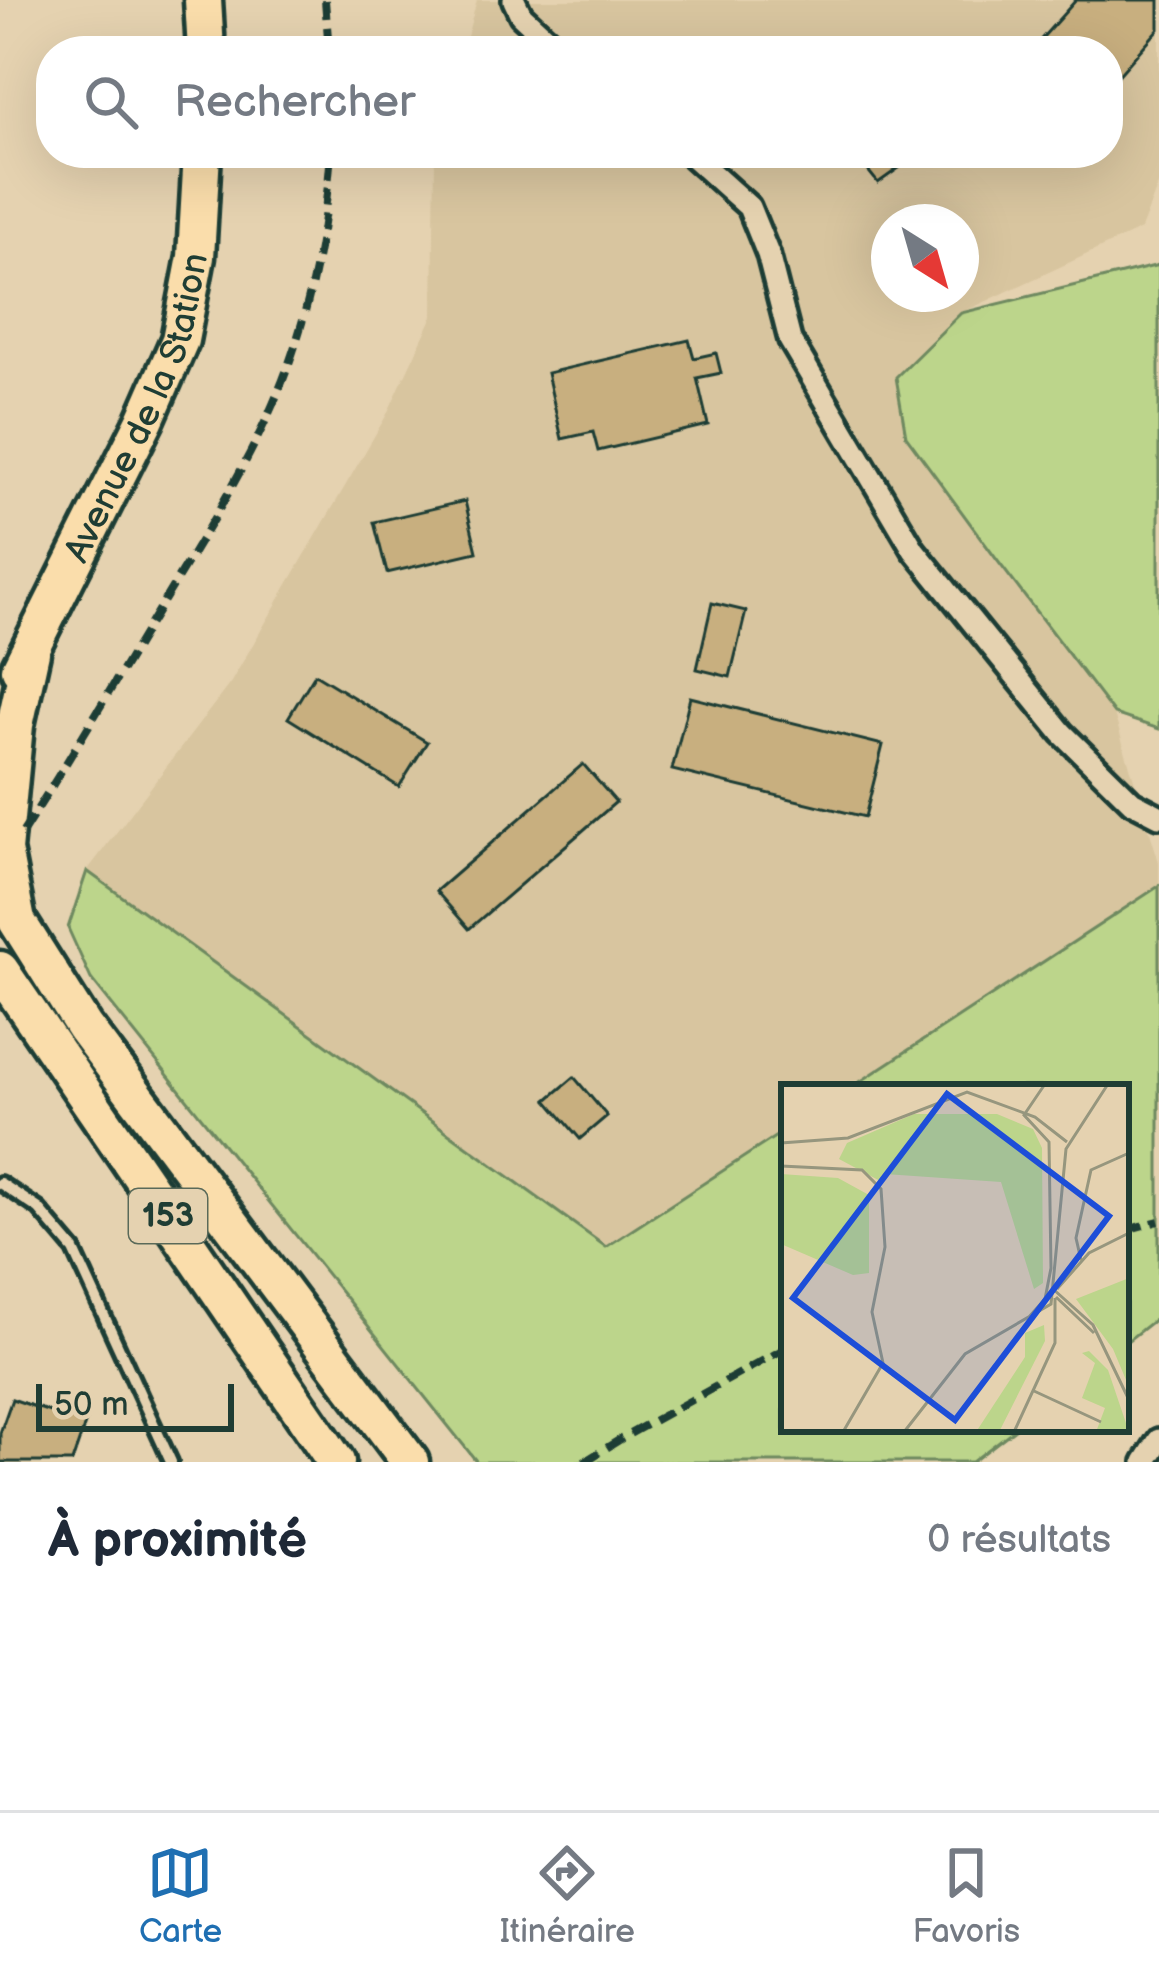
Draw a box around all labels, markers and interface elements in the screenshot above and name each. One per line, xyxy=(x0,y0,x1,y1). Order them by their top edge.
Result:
search box xyxy=(36,36,1123,168)
icon: search xyxy=(78,69,144,135)
text: Rechercher xyxy=(174,75,415,130)
north arrow xyxy=(871,204,979,312)
street label: Avenue de la Station xyxy=(56,249,218,570)
inset map xyxy=(781,1084,1129,1432)
road number: 153 xyxy=(129,1189,207,1243)
scale bar xyxy=(36,1378,234,1431)
text: 50 m xyxy=(54,1385,129,1425)
text: À proximité xyxy=(48,1510,307,1571)
text: 0 résultats xyxy=(927,1517,1111,1564)
tab: Carte xyxy=(139,1840,222,1952)
tab: Itinéraire xyxy=(500,1840,635,1952)
tab: Favoris xyxy=(913,1840,1020,1952)

